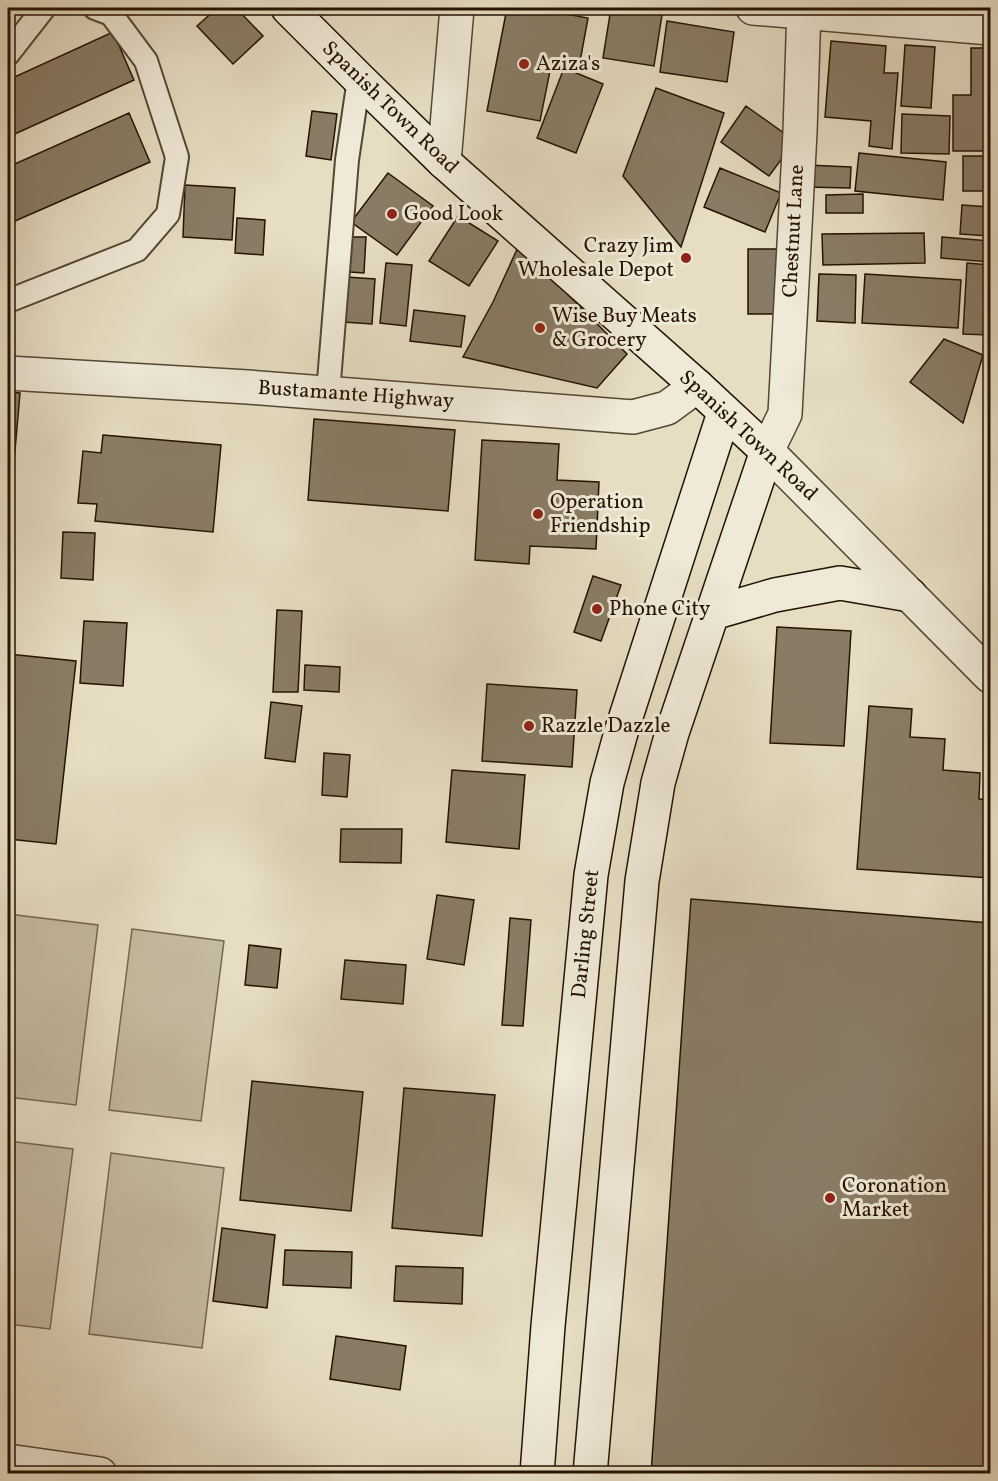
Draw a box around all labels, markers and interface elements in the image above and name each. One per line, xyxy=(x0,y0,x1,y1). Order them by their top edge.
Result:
street label: Spanish Town Road xyxy=(315,35,465,181)
place label: Aziza's xyxy=(536,50,600,79)
marker: Aziza's xyxy=(517,57,531,71)
street label: Chestnut Lane xyxy=(776,164,812,298)
place label: Good Look xyxy=(404,200,504,229)
marker: Good Look xyxy=(385,207,399,221)
place label: Crazy Jim Wholesale Depot xyxy=(518,232,674,285)
marker: Crazy Jim Wholesale Depot xyxy=(679,251,693,265)
place label: Wise Buy Meats & Grocery xyxy=(552,302,697,355)
marker: Wise Buy Meats & Grocery xyxy=(533,321,547,335)
street label: Spanish Town Road xyxy=(672,364,824,508)
street label: Bustamante Highway xyxy=(257,374,456,416)
place label: Operation Friendship xyxy=(550,488,650,541)
marker: Operation Friendship xyxy=(531,507,545,521)
place label: Phone City xyxy=(609,595,711,624)
marker: Phone City xyxy=(590,602,604,616)
place label: Razzle Dazzle xyxy=(541,712,670,741)
marker: Razzle Dazzle xyxy=(522,719,536,733)
street label: Darling Street xyxy=(565,868,607,1000)
place label: Coronation Market xyxy=(842,1172,947,1225)
marker: Coronation Market xyxy=(823,1191,837,1205)

